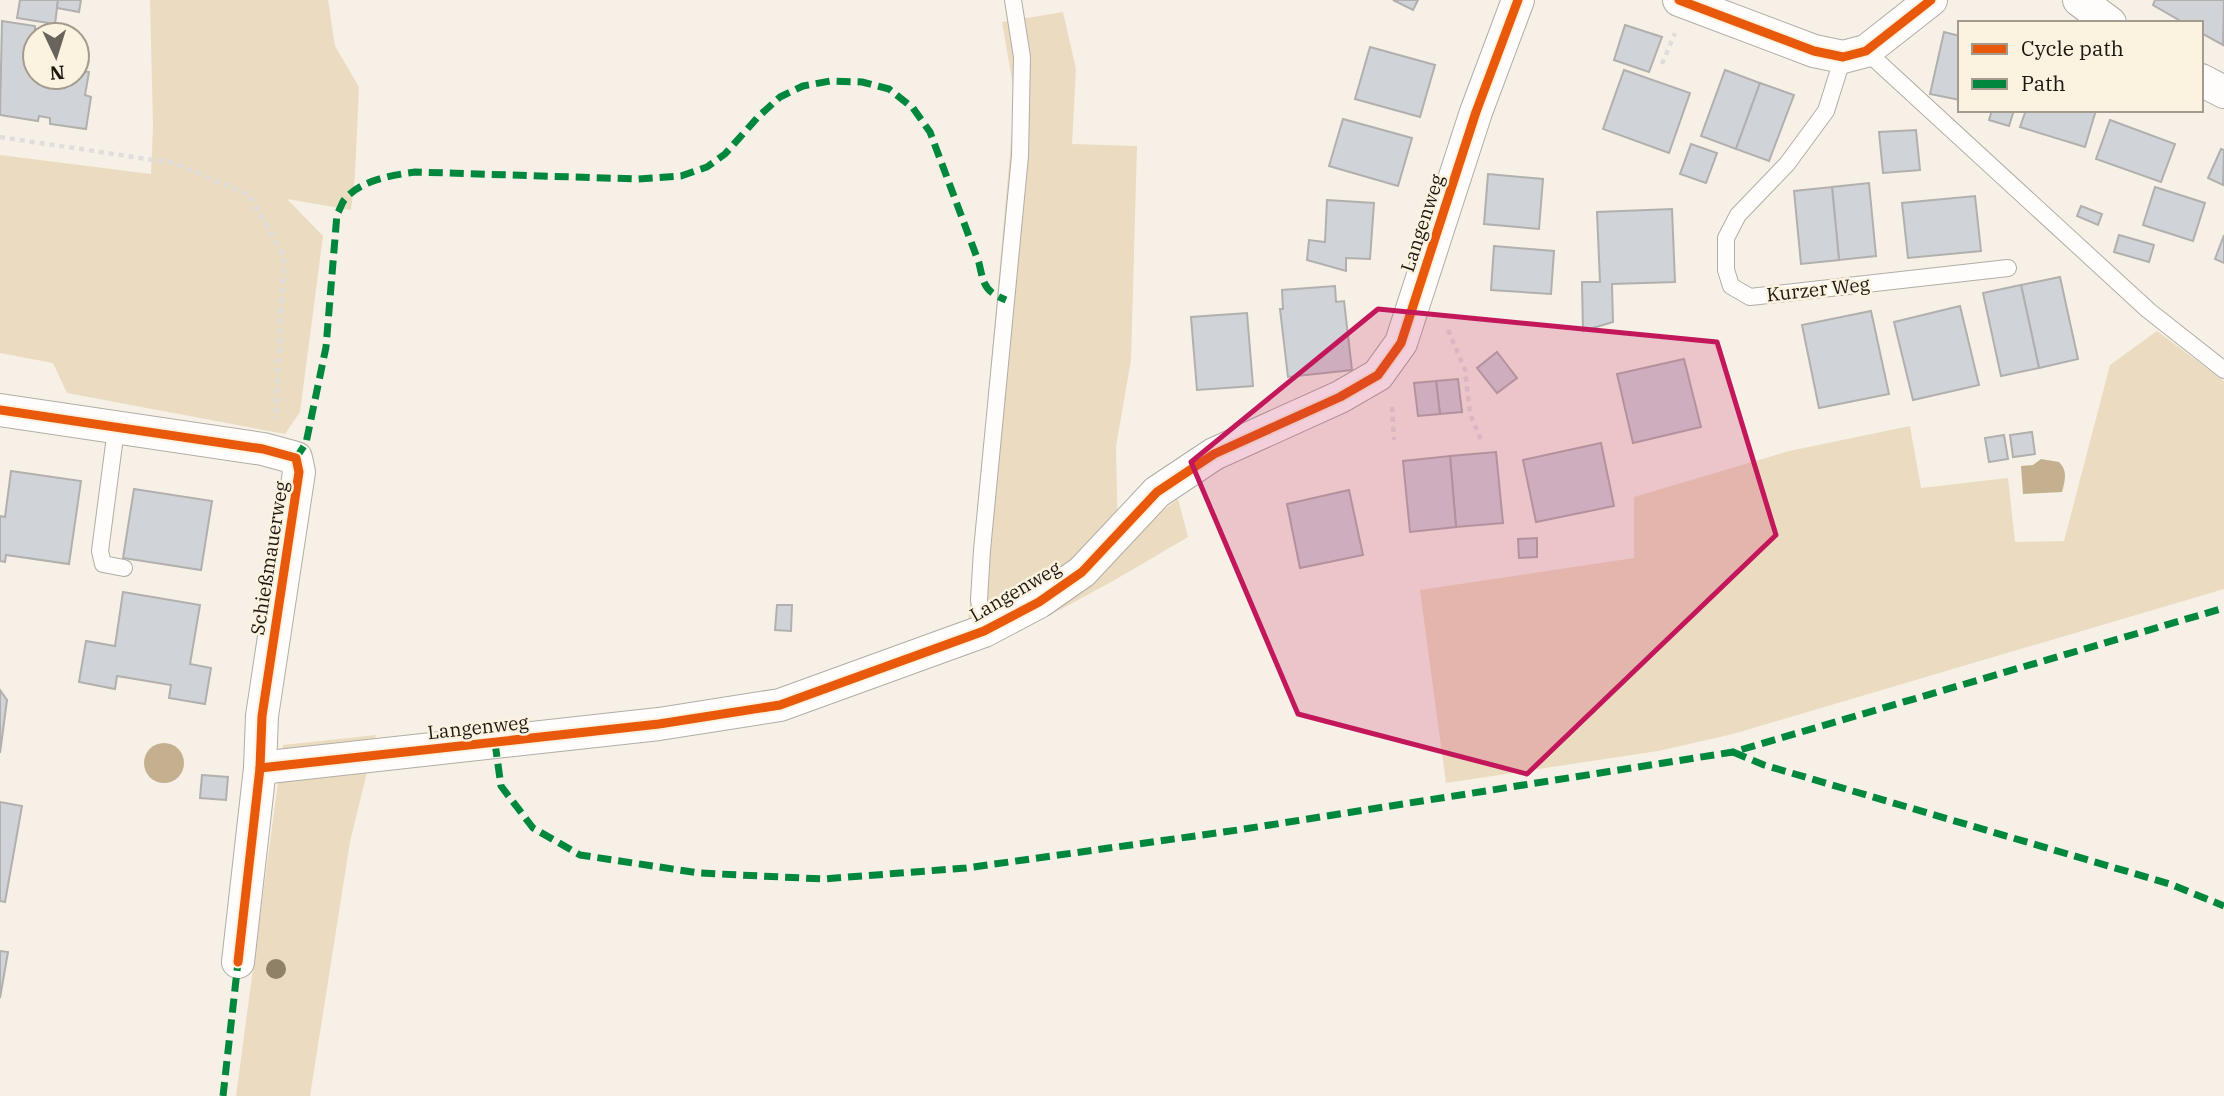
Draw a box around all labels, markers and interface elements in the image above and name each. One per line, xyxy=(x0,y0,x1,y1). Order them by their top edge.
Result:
north arrow xyxy=(21,21,91,91)
legend xyxy=(1958,21,2203,112)
text: Cycle path xyxy=(2021,34,2124,62)
text: N xyxy=(49,60,66,85)
text: Path xyxy=(2021,69,2066,97)
street label: Langenweg xyxy=(1395,170,1449,275)
street label: Kurzer Weg xyxy=(1765,272,1871,306)
street label: Schießmauerweg xyxy=(245,479,293,637)
street label: Langenweg xyxy=(965,555,1065,627)
street label: Langenweg xyxy=(426,710,530,744)

